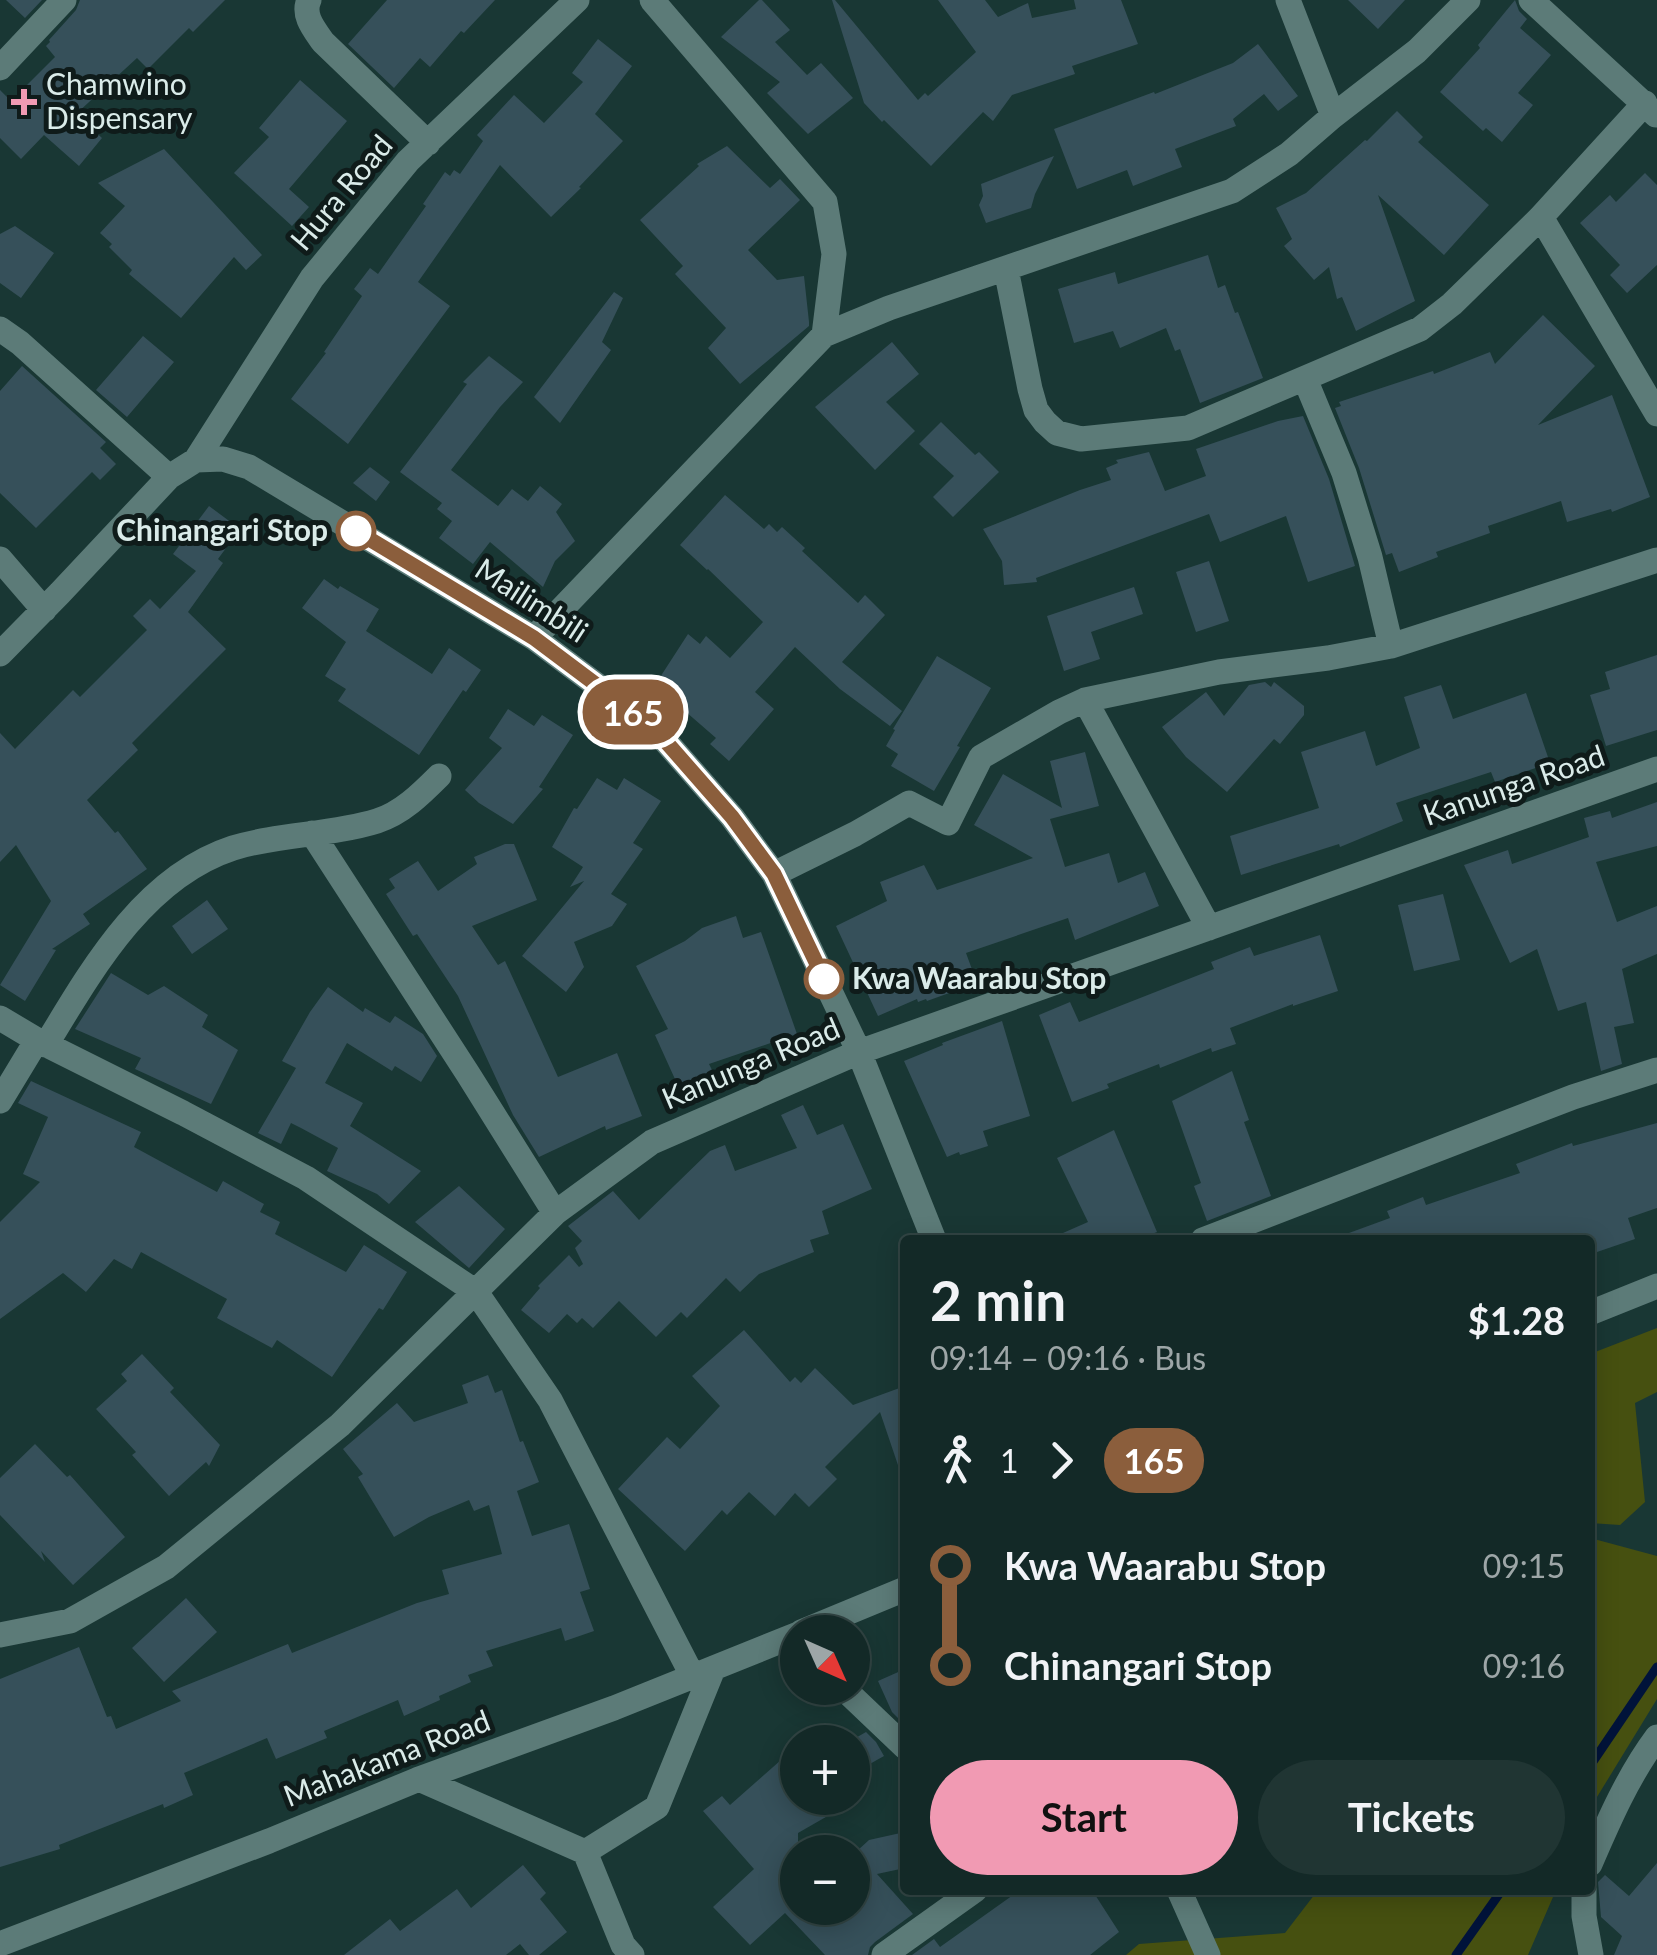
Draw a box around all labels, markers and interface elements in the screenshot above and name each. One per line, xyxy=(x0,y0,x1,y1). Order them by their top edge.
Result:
place label: Chamwino Dispensary xyxy=(46,65,193,135)
marker: Chamwino Dispensary xyxy=(11,89,37,115)
street label: Hura Road xyxy=(282,127,399,257)
place label: Chinangari Stop xyxy=(116,511,328,547)
marker: Chinangari Stop xyxy=(337,512,375,550)
street label: Mailimbili xyxy=(469,550,595,649)
line badge: 165 xyxy=(576,680,690,744)
text: 165 xyxy=(603,691,663,733)
street label: Kanunga Road xyxy=(1418,736,1609,832)
place label: Kwa Waarabu Stop xyxy=(852,959,1106,995)
marker: Kwa Waarabu Stop xyxy=(805,960,843,998)
street label: Kanunga Road xyxy=(656,1009,845,1116)
text: 2 min xyxy=(930,1267,1066,1333)
text: $1.28 xyxy=(1468,1297,1565,1343)
text: 09:14 – 09:16 · Bus xyxy=(930,1338,1206,1377)
icon: walk xyxy=(930,1433,985,1488)
icon: forward xyxy=(1034,1433,1089,1488)
text: 165 xyxy=(1124,1439,1184,1481)
text: 1 xyxy=(1000,1441,1019,1480)
text: Kwa Waarabu Stop xyxy=(1004,1542,1326,1588)
text: 09:15 xyxy=(1483,1546,1565,1585)
north arrow xyxy=(780,1615,870,1705)
map controls xyxy=(780,1615,870,1925)
text: Chinangari Stop xyxy=(1004,1642,1272,1688)
text: 09:16 xyxy=(1483,1646,1565,1685)
street label: Mahakama Road xyxy=(278,1701,494,1813)
button: + xyxy=(780,1725,870,1815)
button: Start xyxy=(930,1760,1238,1875)
button: Tickets xyxy=(1258,1760,1565,1875)
button: − xyxy=(780,1835,870,1925)

